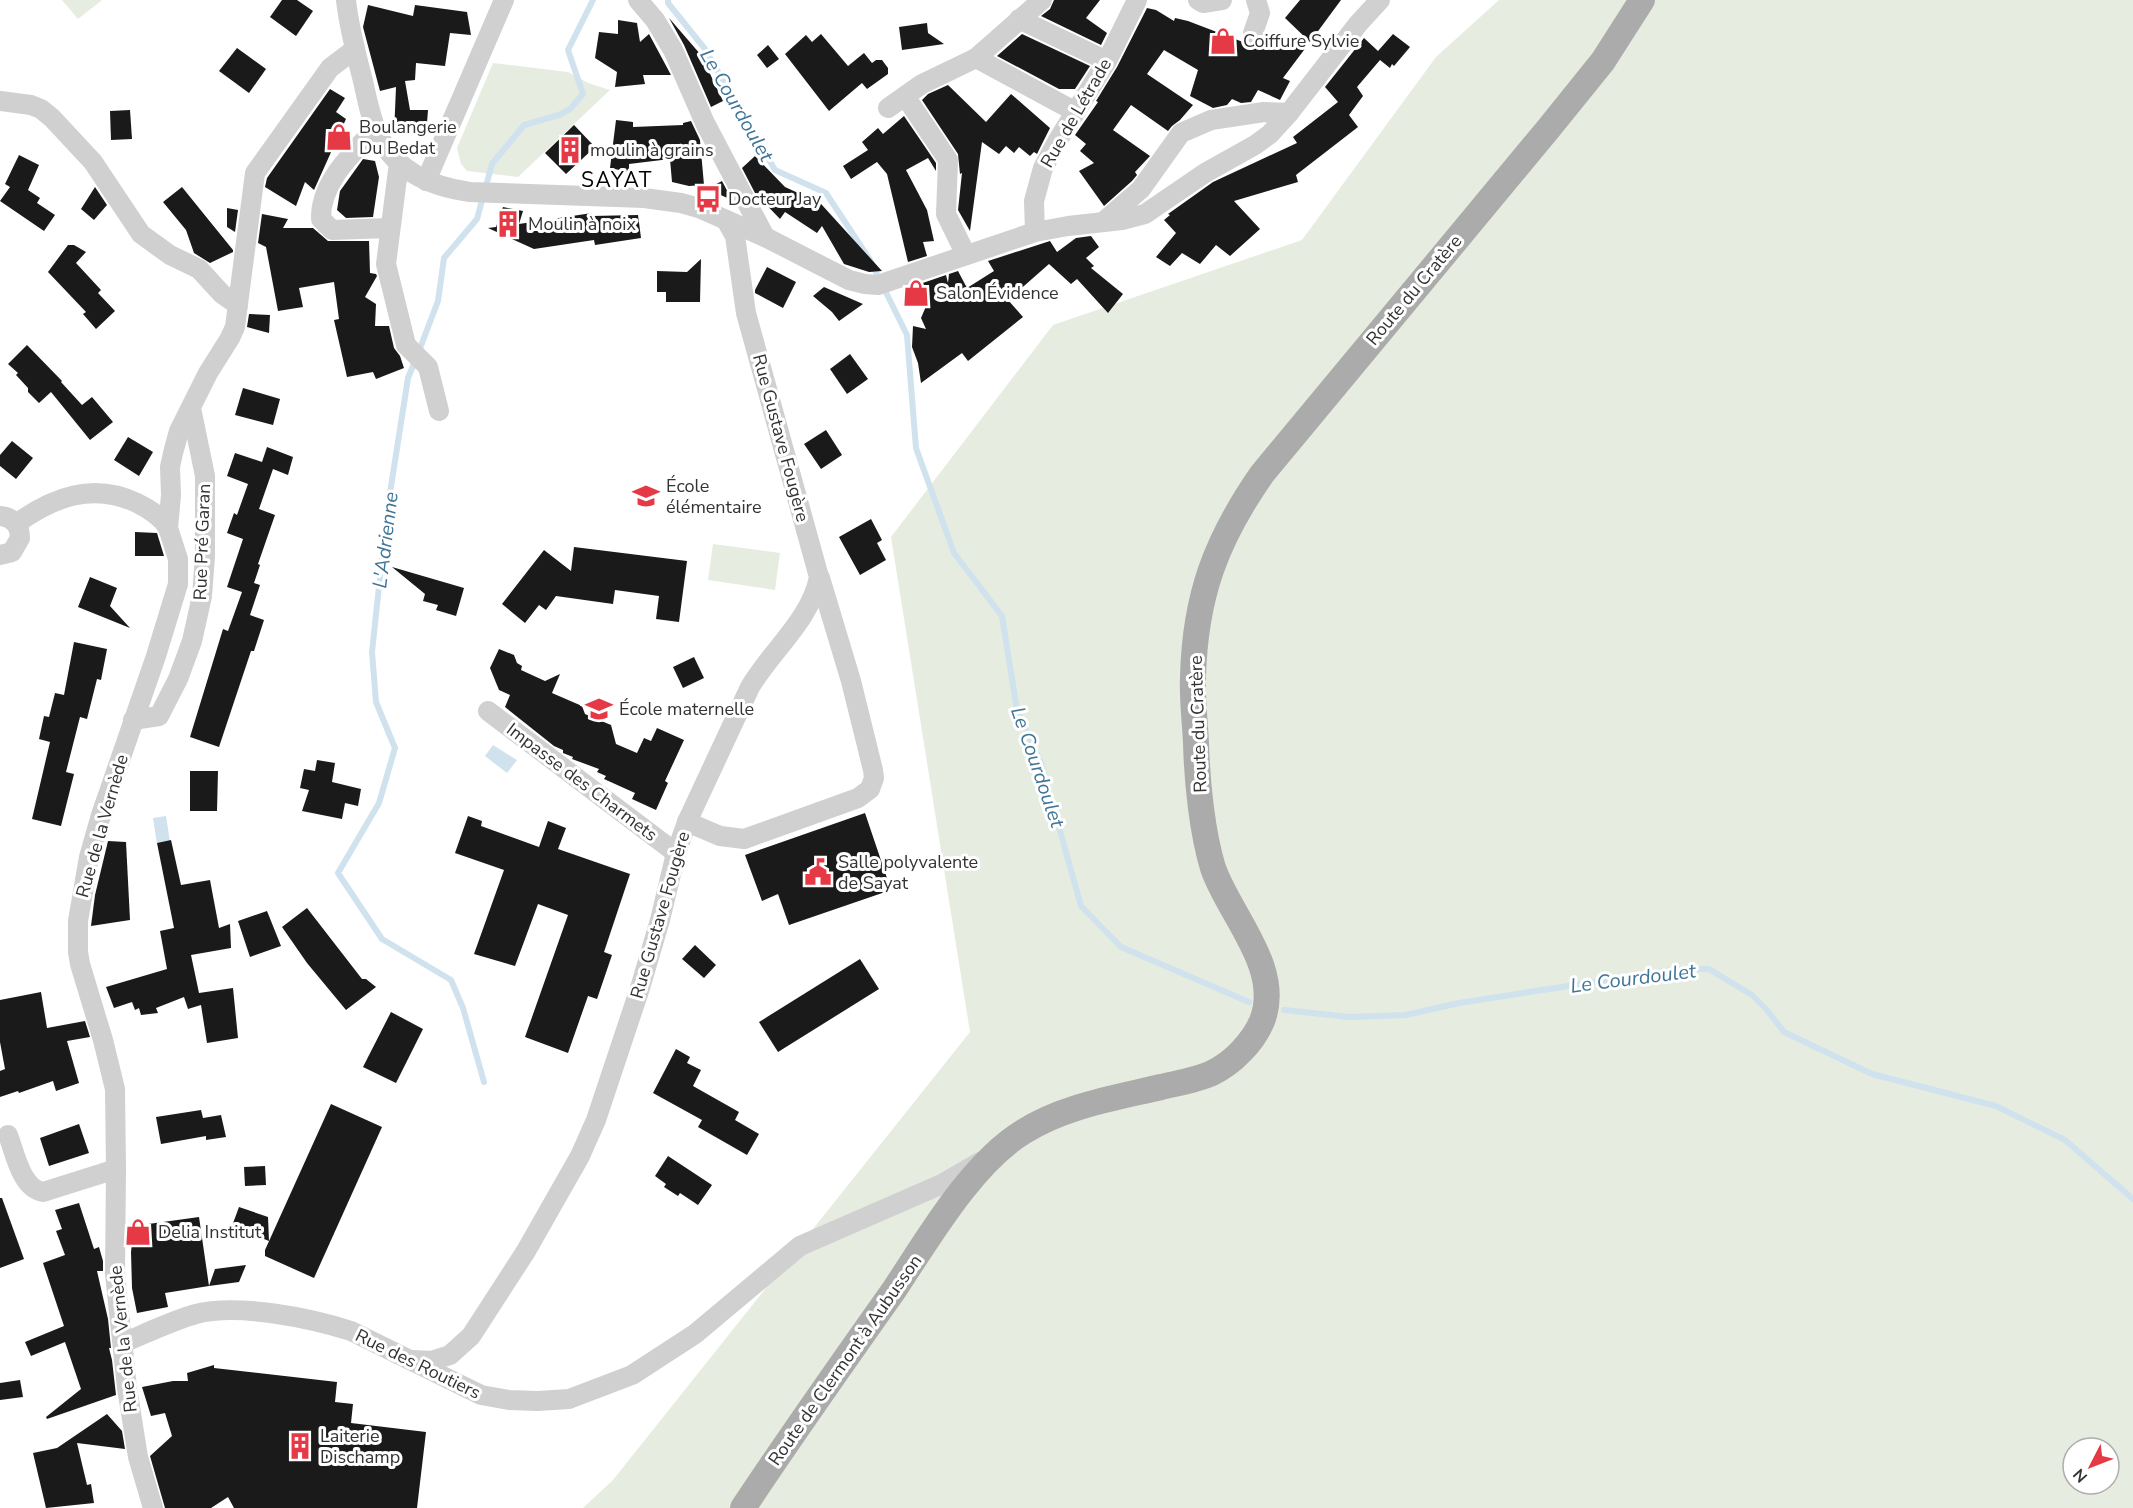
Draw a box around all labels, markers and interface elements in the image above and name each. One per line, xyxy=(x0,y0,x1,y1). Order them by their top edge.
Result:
shop icon: Coiffure Sylvie xyxy=(1208,26,1238,56)
place label: Coiffure Sylvie xyxy=(1243,29,1359,53)
water label: Le Courdoulet xyxy=(693,44,780,167)
street label: Rue de Létrade xyxy=(1035,54,1117,172)
place label: Boulangerie Du Bedat xyxy=(359,115,457,160)
shop icon: Boulangerie Du Bedat xyxy=(324,122,354,152)
building icon: moulin à grains xyxy=(555,135,585,165)
place label: moulin à grains xyxy=(590,138,714,162)
district label: SAYAT xyxy=(581,166,653,194)
bus stop icon: Docteur Jay xyxy=(693,184,723,214)
place label: Docteur Jay xyxy=(728,187,822,211)
building icon: Moulin à noix xyxy=(493,209,523,239)
place label: Moulin à noix xyxy=(528,212,636,236)
street label: Route du Cratère xyxy=(1361,230,1467,350)
shop icon: Salon Évidence xyxy=(901,278,931,308)
place label: Salon Évidence xyxy=(936,281,1059,305)
street label: Rue Gustave Fougère xyxy=(747,351,815,525)
place label: École élémentaire xyxy=(666,474,762,519)
school or university icon: École élémentaire xyxy=(631,481,661,511)
street label: Rue Pré Garan xyxy=(188,483,216,601)
water label: L'Adrienne xyxy=(366,490,405,590)
street label: Route du Cratère xyxy=(1184,655,1212,793)
school or university icon: École maternelle xyxy=(584,694,614,724)
place label: École maternelle xyxy=(619,697,754,721)
water label: Le Courdoulet xyxy=(1004,703,1071,832)
street label: Impasse des Charmets xyxy=(502,717,662,847)
street label: Rue de la Vernède xyxy=(70,752,134,900)
street label: Rue Gustave Fougère xyxy=(625,829,695,1001)
place label: Salle polyvalente de Sayat xyxy=(838,850,978,895)
public building icon: Salle polyvalente de Sayat xyxy=(803,857,833,887)
water label: Le Courdoulet xyxy=(1569,957,1698,1000)
shop icon: Delia Institut xyxy=(123,1217,153,1247)
place label: Delia Institut xyxy=(158,1220,262,1244)
street label: Route de Clermont à Aubusson xyxy=(763,1250,927,1470)
street label: Rue de la Vernède xyxy=(103,1264,143,1414)
street label: Rue des Routiers xyxy=(351,1323,485,1405)
place label: Laiterie Dischamp xyxy=(320,1424,400,1469)
building icon: Laiterie Dischamp xyxy=(285,1431,315,1461)
north arrow xyxy=(2061,1436,2121,1496)
text: N xyxy=(2068,1464,2093,1487)

